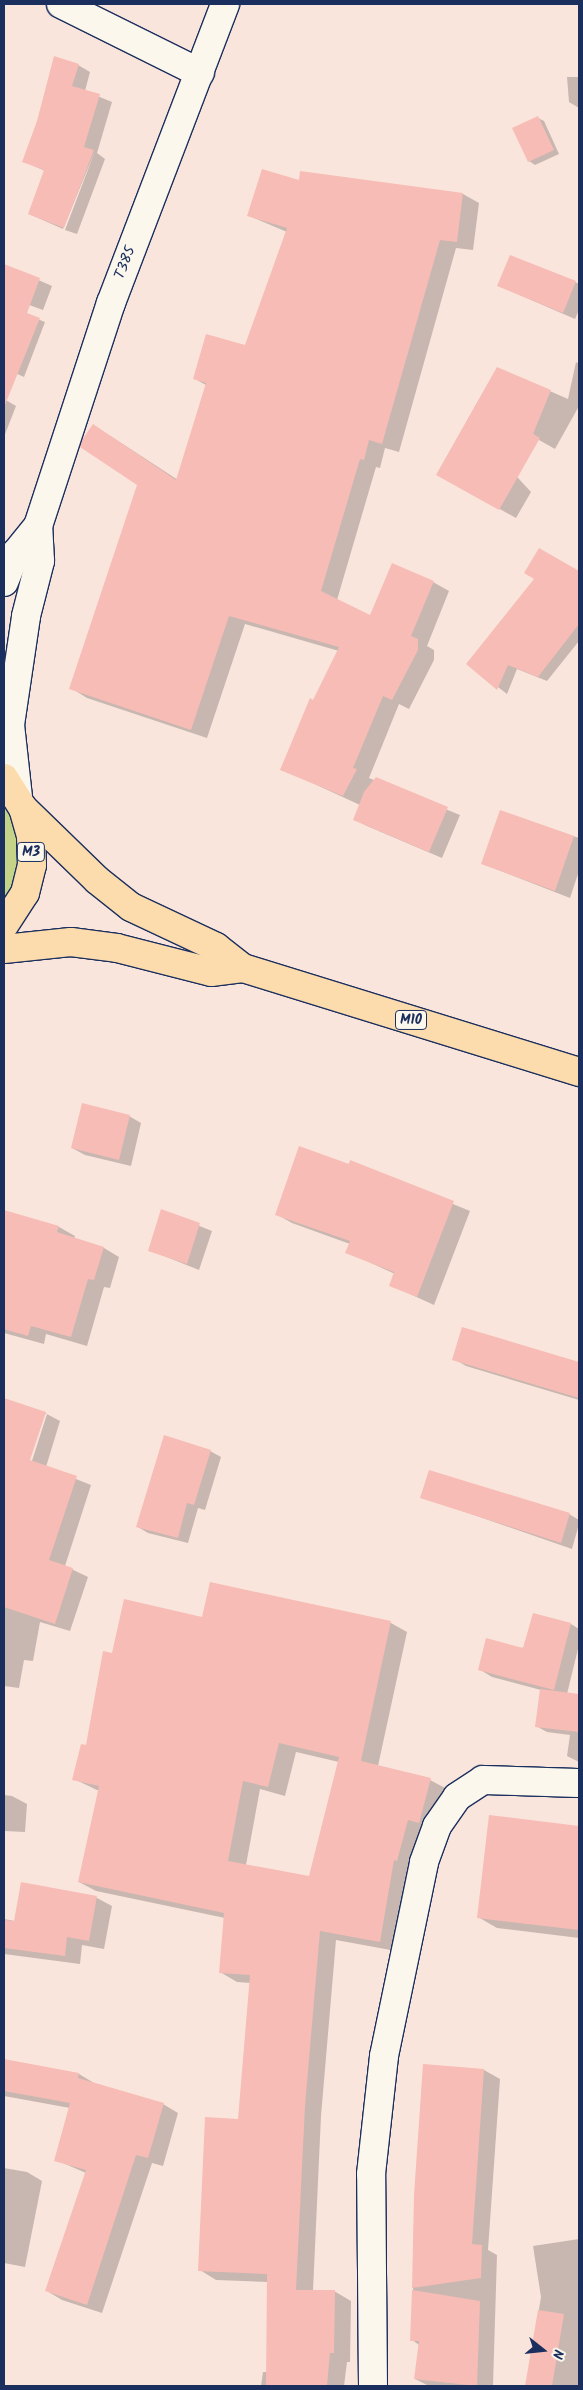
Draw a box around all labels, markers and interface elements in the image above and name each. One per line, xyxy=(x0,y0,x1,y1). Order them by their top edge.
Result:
street label: T385 xyxy=(112,244,140,282)
road number: M3 xyxy=(16,840,46,864)
road number: M10 xyxy=(395,1008,427,1032)
north arrow xyxy=(518,2325,568,2375)
text: N xyxy=(546,2347,569,2361)

